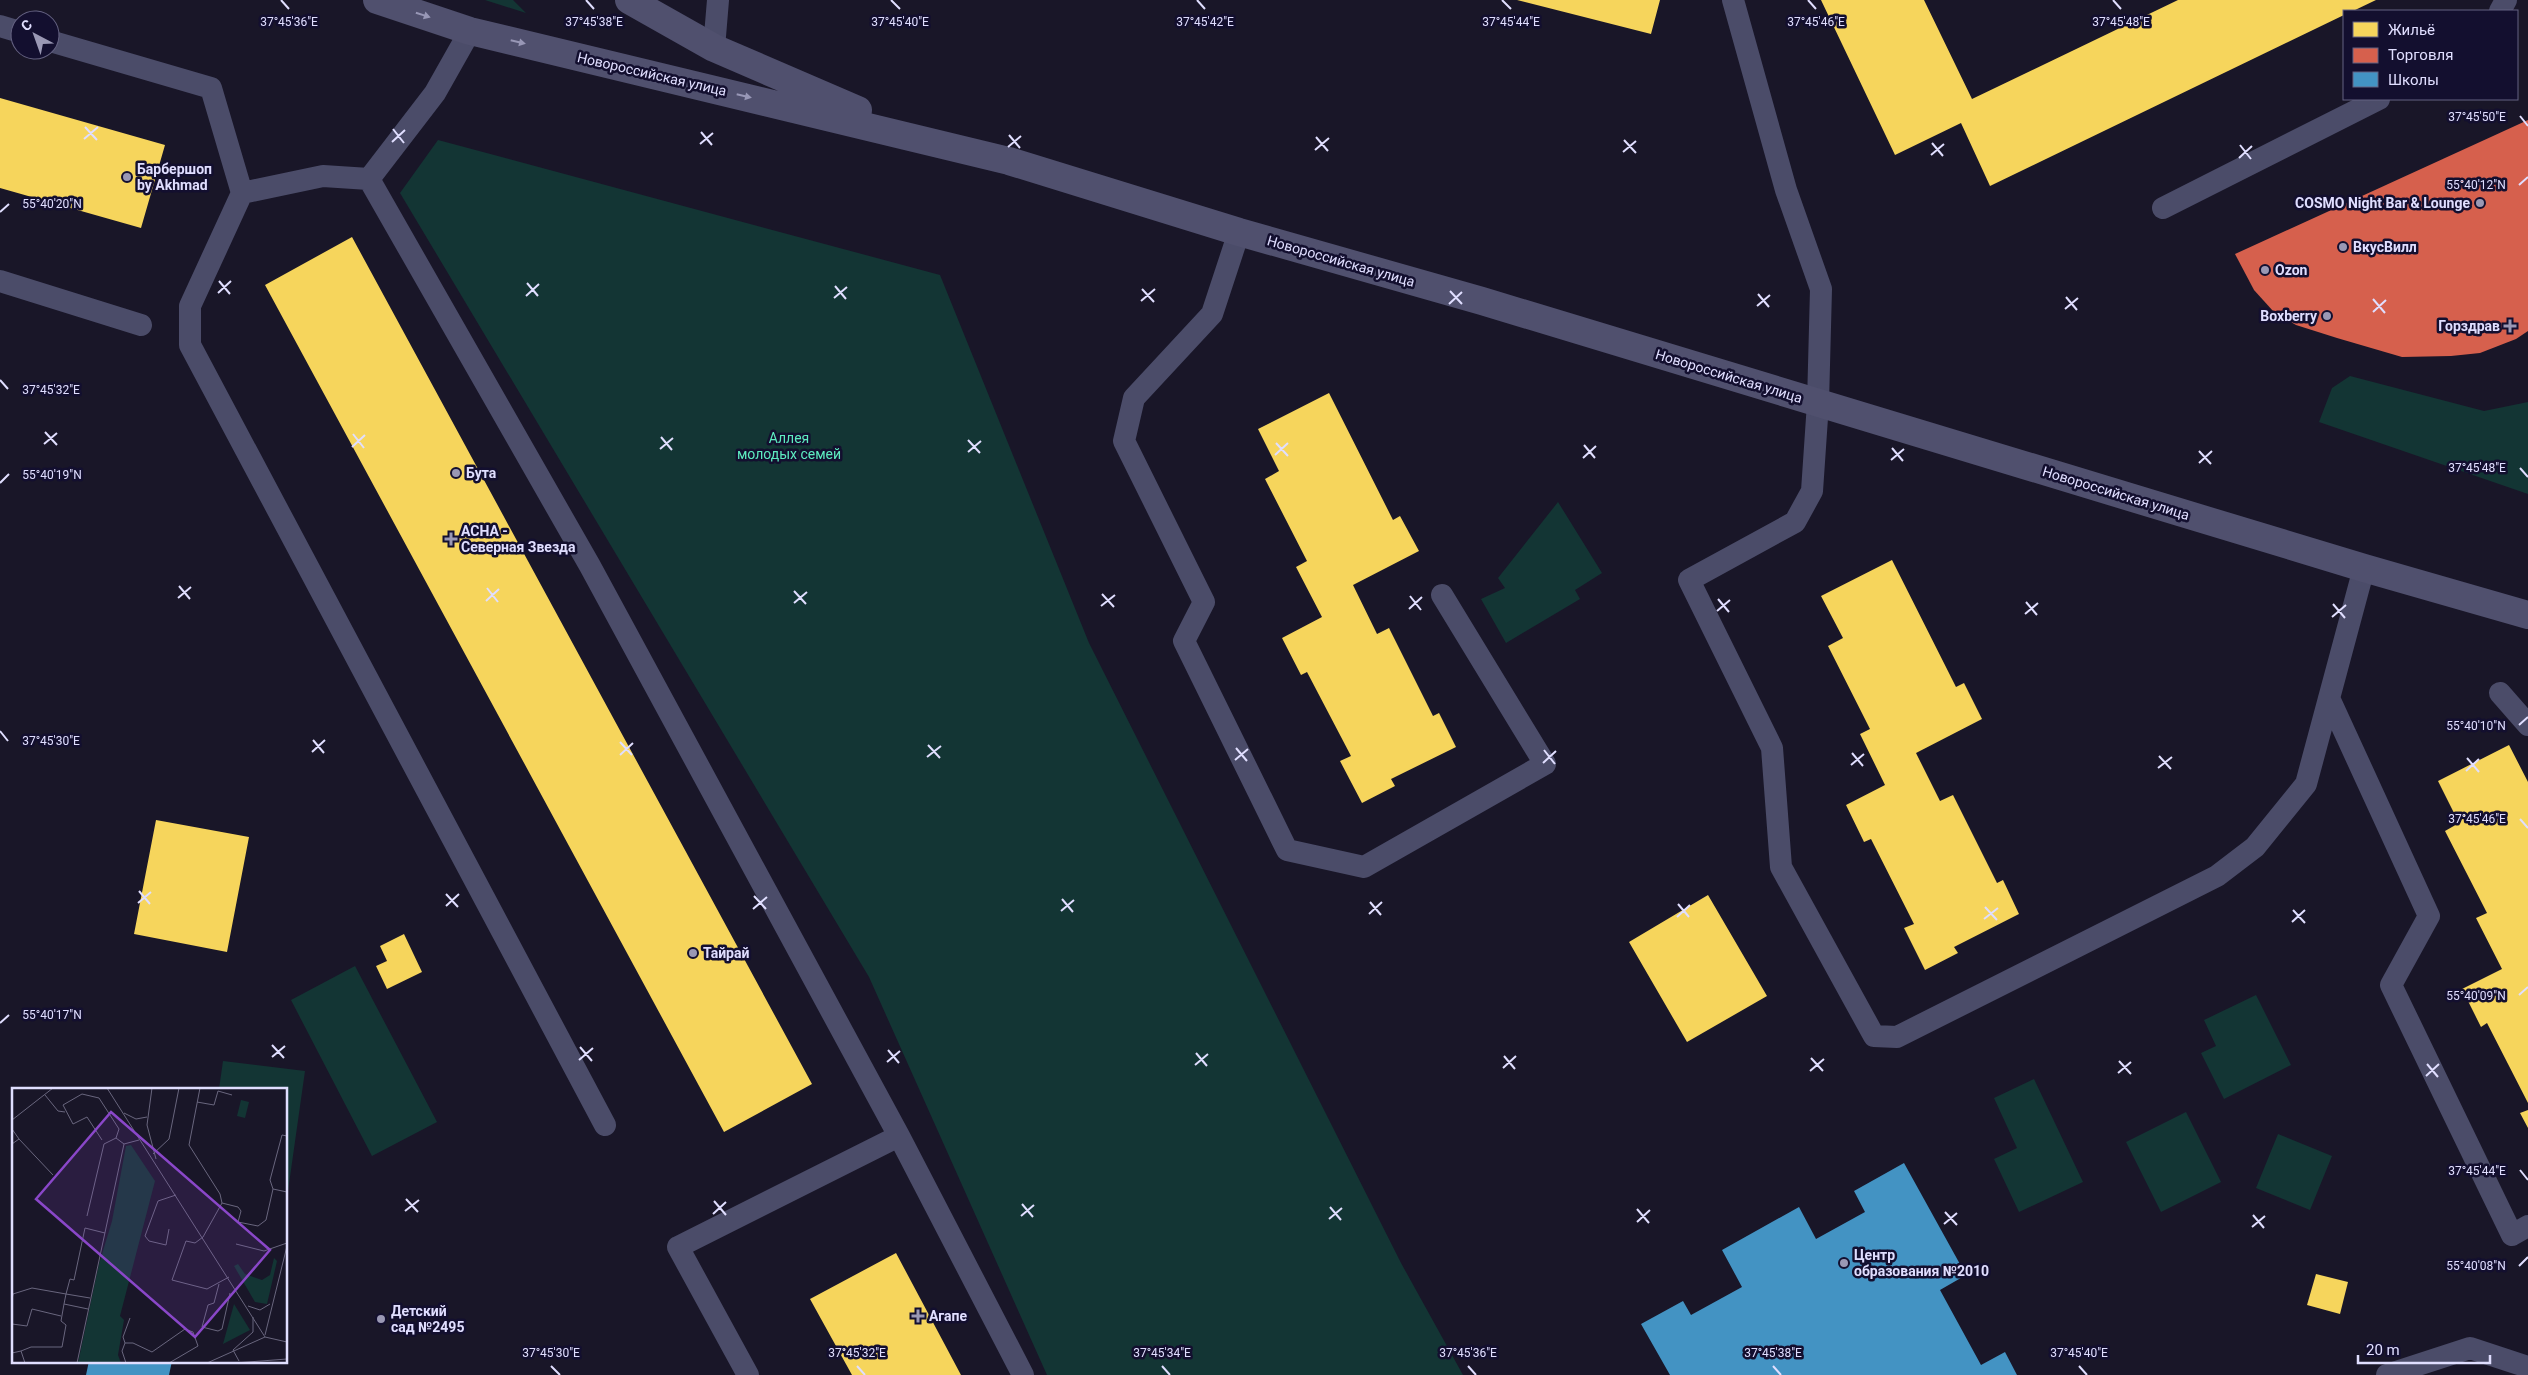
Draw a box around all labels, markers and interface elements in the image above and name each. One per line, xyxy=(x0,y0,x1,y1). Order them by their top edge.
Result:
north arrow xyxy=(10,10,60,60)
legend xyxy=(2343,10,2518,100)
one-way arrow xyxy=(416,12,431,20)
text: 37°45'36"E xyxy=(260,15,318,29)
text: 37°45'38"E xyxy=(565,15,623,29)
text: 37°45'40"E xyxy=(871,15,929,29)
text: 37°45'42"E xyxy=(1176,15,1234,29)
text: 37°45'44"E xyxy=(1482,15,1540,29)
text: 37°45'46"E xyxy=(1787,15,1845,29)
text: 37°45'48"E xyxy=(2092,15,2150,29)
text: С xyxy=(18,16,35,34)
text: Жильё xyxy=(2388,21,2435,39)
one-way arrow xyxy=(510,38,525,46)
text: Торговля xyxy=(2388,46,2453,64)
street label: Новороссийская улица xyxy=(576,49,728,99)
text: Школы xyxy=(2388,71,2439,89)
one-way arrow xyxy=(737,92,752,100)
text: 37°45'50"E xyxy=(2448,110,2506,124)
place label: Барбершоп by Akhmad xyxy=(137,161,212,193)
marker: Барбершоп by Akhmad xyxy=(121,171,133,183)
text: 55°40'12"N xyxy=(2446,178,2506,192)
place label: COSMO Night Bar & Lounge xyxy=(2295,195,2470,211)
text: 55°40'20"N xyxy=(22,197,82,211)
marker: COSMO Night Bar & Lounge xyxy=(2474,197,2486,209)
street label: Новороссийская улица xyxy=(1265,232,1417,290)
place label: ВкусВилл xyxy=(2353,239,2417,255)
marker: ВкусВилл xyxy=(2337,241,2349,253)
place label: Ozon xyxy=(2275,262,2308,278)
marker: Ozon xyxy=(2259,264,2271,276)
place label: Boxberry xyxy=(2260,308,2318,324)
marker: Boxberry xyxy=(2321,310,2333,322)
place label: Горздрав xyxy=(2438,318,2500,334)
marker: Горздрав xyxy=(2504,320,2516,332)
street label: Новороссийская улица xyxy=(1654,346,1804,406)
text: 37°45'32"E xyxy=(22,383,80,397)
park label: Аллея молодых семей xyxy=(737,430,841,462)
text: 37°45'48"E xyxy=(2448,461,2506,475)
street label: Новороссийская улица xyxy=(2041,463,2191,523)
place label: Бута xyxy=(466,465,497,481)
marker: Бута xyxy=(450,467,462,479)
text: 55°40'19"N xyxy=(22,468,82,482)
place label: АСНА - Северная Звезда xyxy=(461,523,576,555)
marker: АСНА - Северная Звезда xyxy=(445,533,457,545)
text: 55°40'10"N xyxy=(2446,719,2506,733)
text: 37°45'30"E xyxy=(22,734,80,748)
text: 37°45'46"E xyxy=(2448,812,2506,826)
place label: Тайрай xyxy=(703,945,749,961)
marker: Тайрай xyxy=(687,947,699,959)
text: 55°40'09"N xyxy=(2446,989,2506,1003)
text: 55°40'17"N xyxy=(22,1008,82,1022)
inset map xyxy=(12,1088,288,1362)
text: 37°45'44"E xyxy=(2448,1164,2506,1178)
place label: Центр образования №2010 xyxy=(1854,1247,1989,1279)
marker: Центр образования №2010 xyxy=(1838,1257,1850,1269)
text: 55°40'08"N xyxy=(2446,1259,2506,1273)
place label: Детский сад №2495 xyxy=(391,1303,464,1335)
place label: Агапе xyxy=(929,1308,967,1324)
marker: Агапе xyxy=(911,1309,925,1323)
marker: Детский сад №2495 xyxy=(375,1313,387,1325)
scale bar xyxy=(2358,1332,2490,1364)
text: 20 m xyxy=(2366,1341,2400,1359)
text: 37°45'30"E xyxy=(522,1346,580,1360)
text: 37°45'32"E xyxy=(828,1346,886,1360)
text: 37°45'34"E xyxy=(1133,1346,1191,1360)
text: 37°45'36"E xyxy=(1439,1346,1497,1360)
text: 37°45'38"E xyxy=(1744,1346,1802,1360)
text: 37°45'40"E xyxy=(2050,1346,2108,1360)

